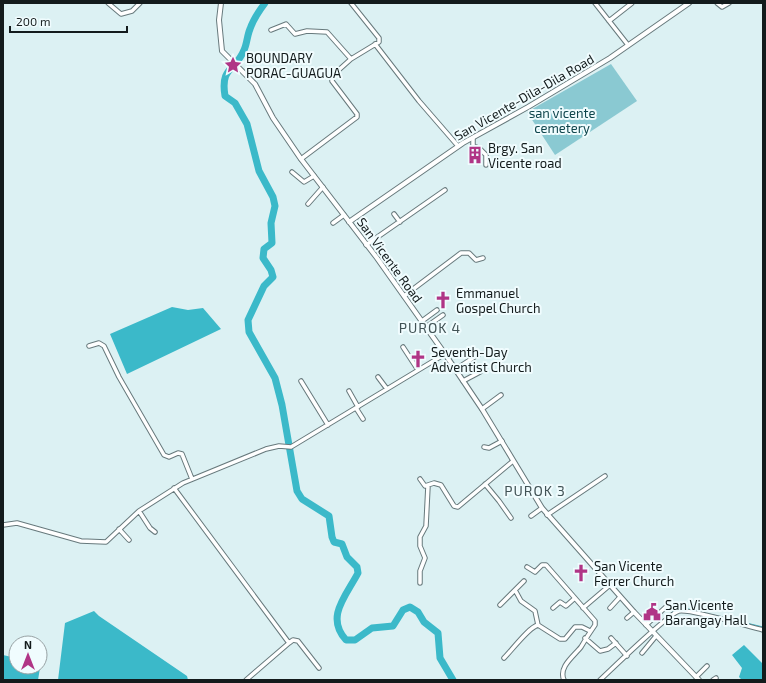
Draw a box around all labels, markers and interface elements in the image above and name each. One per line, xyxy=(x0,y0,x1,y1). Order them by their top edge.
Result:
scale bar xyxy=(10,8,127,34)
text: 200 m xyxy=(16,14,50,28)
place label: BOUNDARY PORAC-GUAGUA xyxy=(246,50,341,81)
street label: San Vicente-Dila-Dila Road xyxy=(451,50,597,144)
place icon: BOUNDARY PORAC-GUAGUA xyxy=(223,55,243,75)
park label: san vicente cemetery xyxy=(529,105,595,136)
place label: Brgy. San Vicente road xyxy=(488,140,562,171)
building icon: Brgy. San Vicente road xyxy=(465,145,485,165)
street label: San Vicente Road xyxy=(354,214,426,306)
place label: Emmanuel Gospel Church xyxy=(456,285,540,316)
church icon: Emmanuel Gospel Church xyxy=(433,290,453,310)
district label: PUROK 4 xyxy=(399,319,461,336)
place label: Seventh-Day Adventist Church xyxy=(431,344,532,375)
church icon: Seventh-Day Adventist Church xyxy=(408,349,428,369)
district label: PUROK 3 xyxy=(504,482,566,499)
place label: San Vicente Ferrer Church xyxy=(594,558,674,589)
church icon: San Vicente Ferrer Church xyxy=(571,563,591,583)
place label: San Vicente Barangay Hall xyxy=(665,597,748,628)
public building icon: San Vicente Barangay Hall xyxy=(642,602,662,622)
north arrow xyxy=(8,635,48,675)
text: N xyxy=(24,638,32,651)

